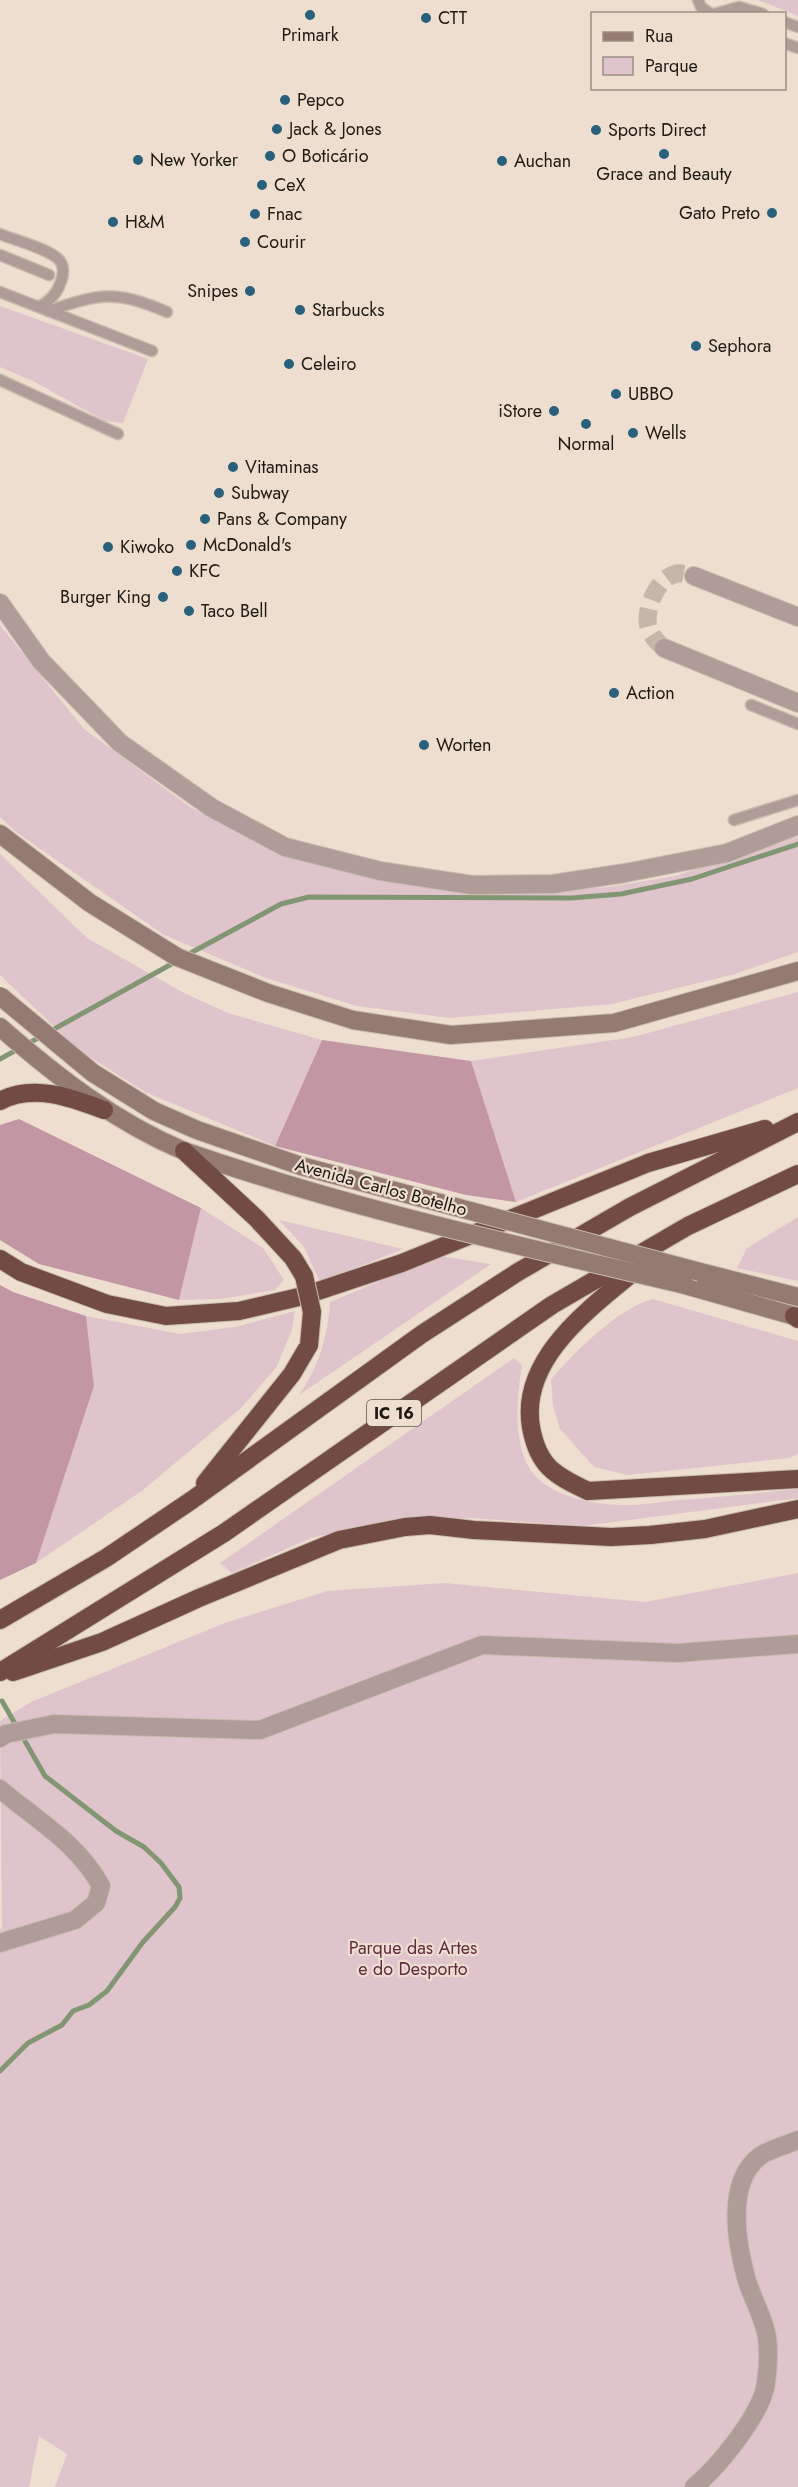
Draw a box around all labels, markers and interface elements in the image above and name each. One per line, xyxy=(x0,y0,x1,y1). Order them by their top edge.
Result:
place label: CTT xyxy=(438,5,468,31)
marker: Primark xyxy=(303,8,317,22)
marker: CTT xyxy=(419,11,433,25)
legend xyxy=(591,12,786,90)
place label: Primark xyxy=(281,22,339,48)
text: Rua xyxy=(645,23,673,49)
text: Parque xyxy=(645,53,698,79)
place label: Pepco xyxy=(297,87,344,113)
marker: Pepco xyxy=(278,93,292,107)
place label: Jack & Jones xyxy=(287,116,382,142)
place label: Sports Direct xyxy=(608,117,707,143)
marker: Jack & Jones xyxy=(270,122,284,136)
marker: Sports Direct xyxy=(589,123,603,137)
place label: O Boticário xyxy=(282,143,369,169)
place label: New Yorker xyxy=(150,147,239,173)
marker: Grace and Beauty xyxy=(657,147,671,161)
place label: Auchan xyxy=(514,148,571,174)
marker: O Boticário xyxy=(263,149,277,163)
marker: New Yorker xyxy=(131,153,145,167)
marker: Auchan xyxy=(495,154,509,168)
place label: Grace and Beauty xyxy=(596,161,732,187)
place label: CeX xyxy=(274,172,306,198)
marker: CeX xyxy=(255,178,269,192)
place label: Gato Preto xyxy=(679,200,760,226)
place label: Fnac xyxy=(267,201,302,227)
marker: Gato Preto xyxy=(765,206,779,220)
marker: Fnac xyxy=(248,207,262,221)
place label: H&M xyxy=(125,209,165,235)
marker: H&M xyxy=(106,215,120,229)
place label: Courir xyxy=(257,229,306,255)
marker: Courir xyxy=(238,235,252,249)
place label: Snipes xyxy=(187,278,238,304)
marker: Snipes xyxy=(243,284,257,298)
place label: Starbucks xyxy=(312,297,385,323)
marker: Starbucks xyxy=(293,303,307,317)
place label: Sephora xyxy=(708,333,772,359)
marker: Sephora xyxy=(689,339,703,353)
place label: Celeiro xyxy=(301,351,357,377)
marker: Celeiro xyxy=(282,357,296,371)
place label: UBBO xyxy=(628,381,674,407)
marker: UBBO xyxy=(609,387,623,401)
place label: iStore xyxy=(498,398,542,424)
marker: iStore xyxy=(547,404,561,418)
marker: Normal xyxy=(579,417,593,431)
place label: Wells xyxy=(645,420,686,446)
marker: Wells xyxy=(626,426,640,440)
place label: Normal xyxy=(558,431,614,457)
place label: Vitaminas xyxy=(245,454,319,480)
marker: Vitaminas xyxy=(226,460,240,474)
place label: Subway xyxy=(231,480,289,506)
marker: Subway xyxy=(212,486,226,500)
place label: Pans & Company xyxy=(217,506,347,532)
marker: Pans & Company xyxy=(198,512,212,526)
place label: McDonald's xyxy=(203,532,291,558)
place label: Kiwoko xyxy=(120,534,174,560)
marker: McDonald's xyxy=(184,538,198,552)
marker: Kiwoko xyxy=(101,540,115,554)
place label: KFC xyxy=(189,558,221,584)
marker: KFC xyxy=(170,564,184,578)
place label: Burger King xyxy=(60,584,151,610)
marker: Burger King xyxy=(156,590,170,604)
place label: Taco Bell xyxy=(201,598,268,624)
marker: Taco Bell xyxy=(182,604,196,618)
place label: Action xyxy=(626,680,675,706)
marker: Action xyxy=(607,686,621,700)
place label: Worten xyxy=(436,732,491,758)
marker: Worten xyxy=(417,738,431,752)
street label: Avenida Carlos Botelho xyxy=(292,1152,470,1223)
road number: IC 16 xyxy=(367,1400,421,1426)
park label: Parque das Artes e do Desporto xyxy=(349,1935,477,1982)

